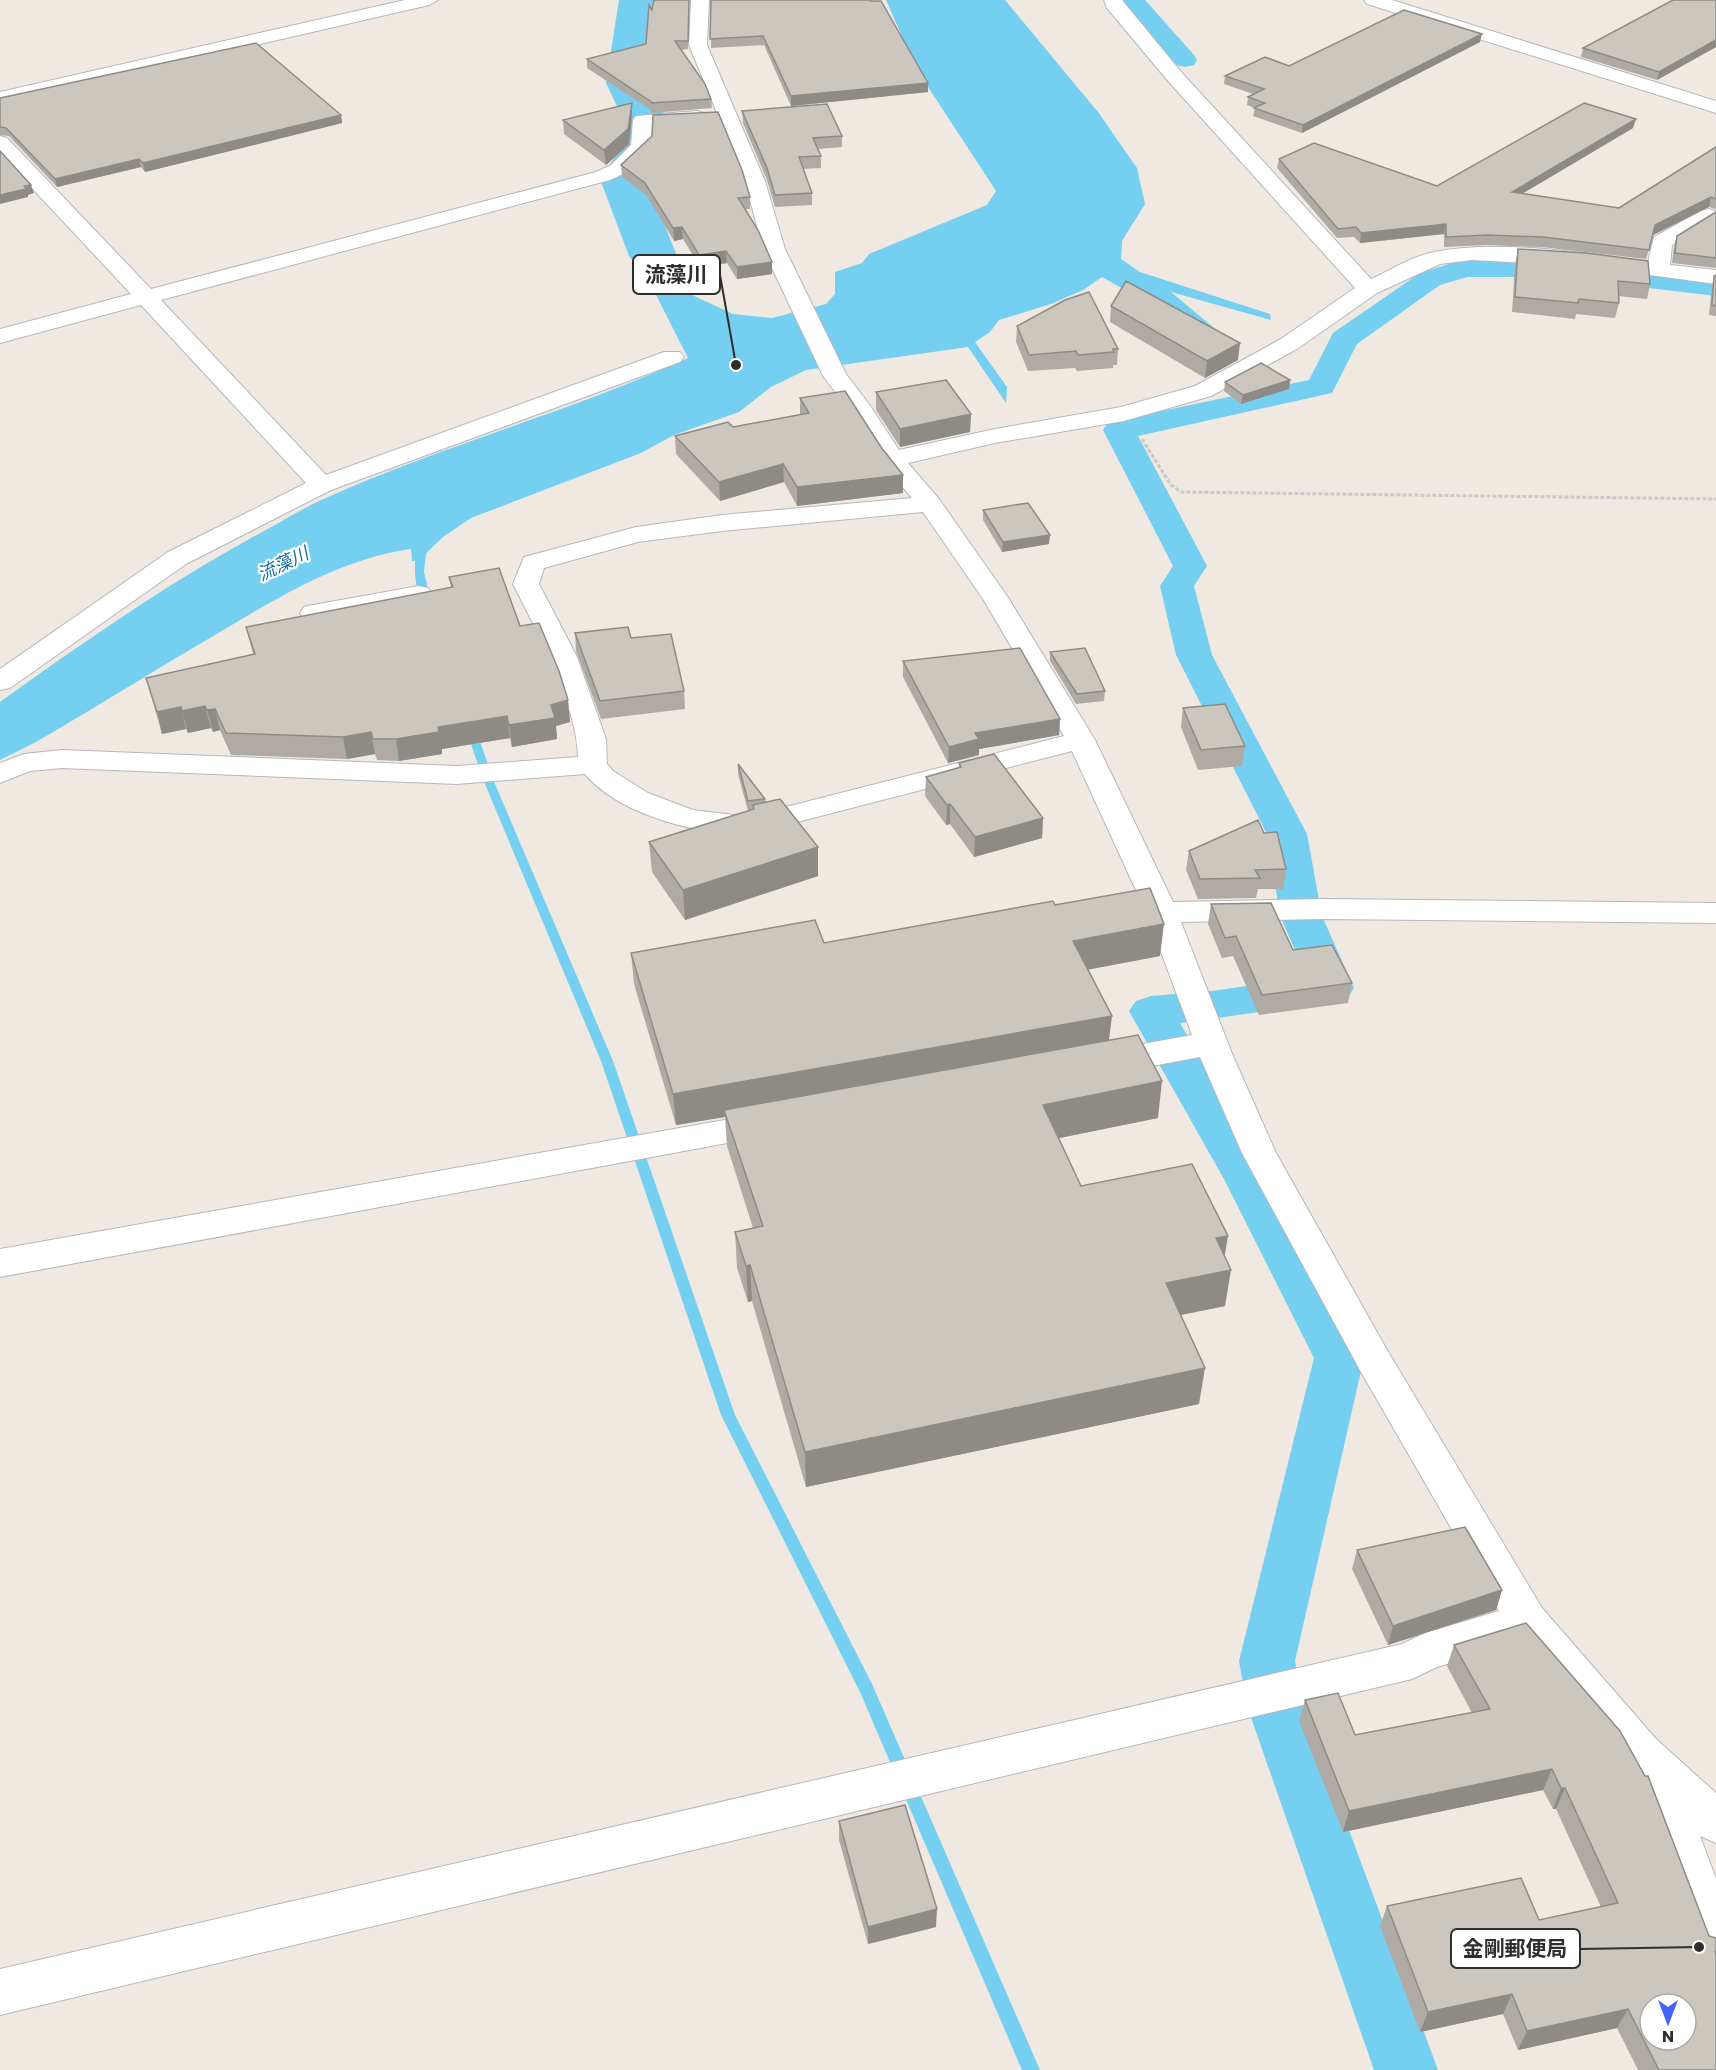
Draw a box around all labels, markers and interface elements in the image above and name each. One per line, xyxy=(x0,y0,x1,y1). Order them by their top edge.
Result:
callout: 流藻川 xyxy=(633,255,720,294)
text: 流藻川 xyxy=(645,260,708,289)
water label: 流藻川 xyxy=(253,540,314,587)
callout: 金剛郵便局 xyxy=(1451,1929,1580,1968)
text: 金剛郵便局 xyxy=(1463,1934,1568,1963)
north arrow xyxy=(1638,1992,1698,2052)
text: N xyxy=(1662,2025,1674,2048)

